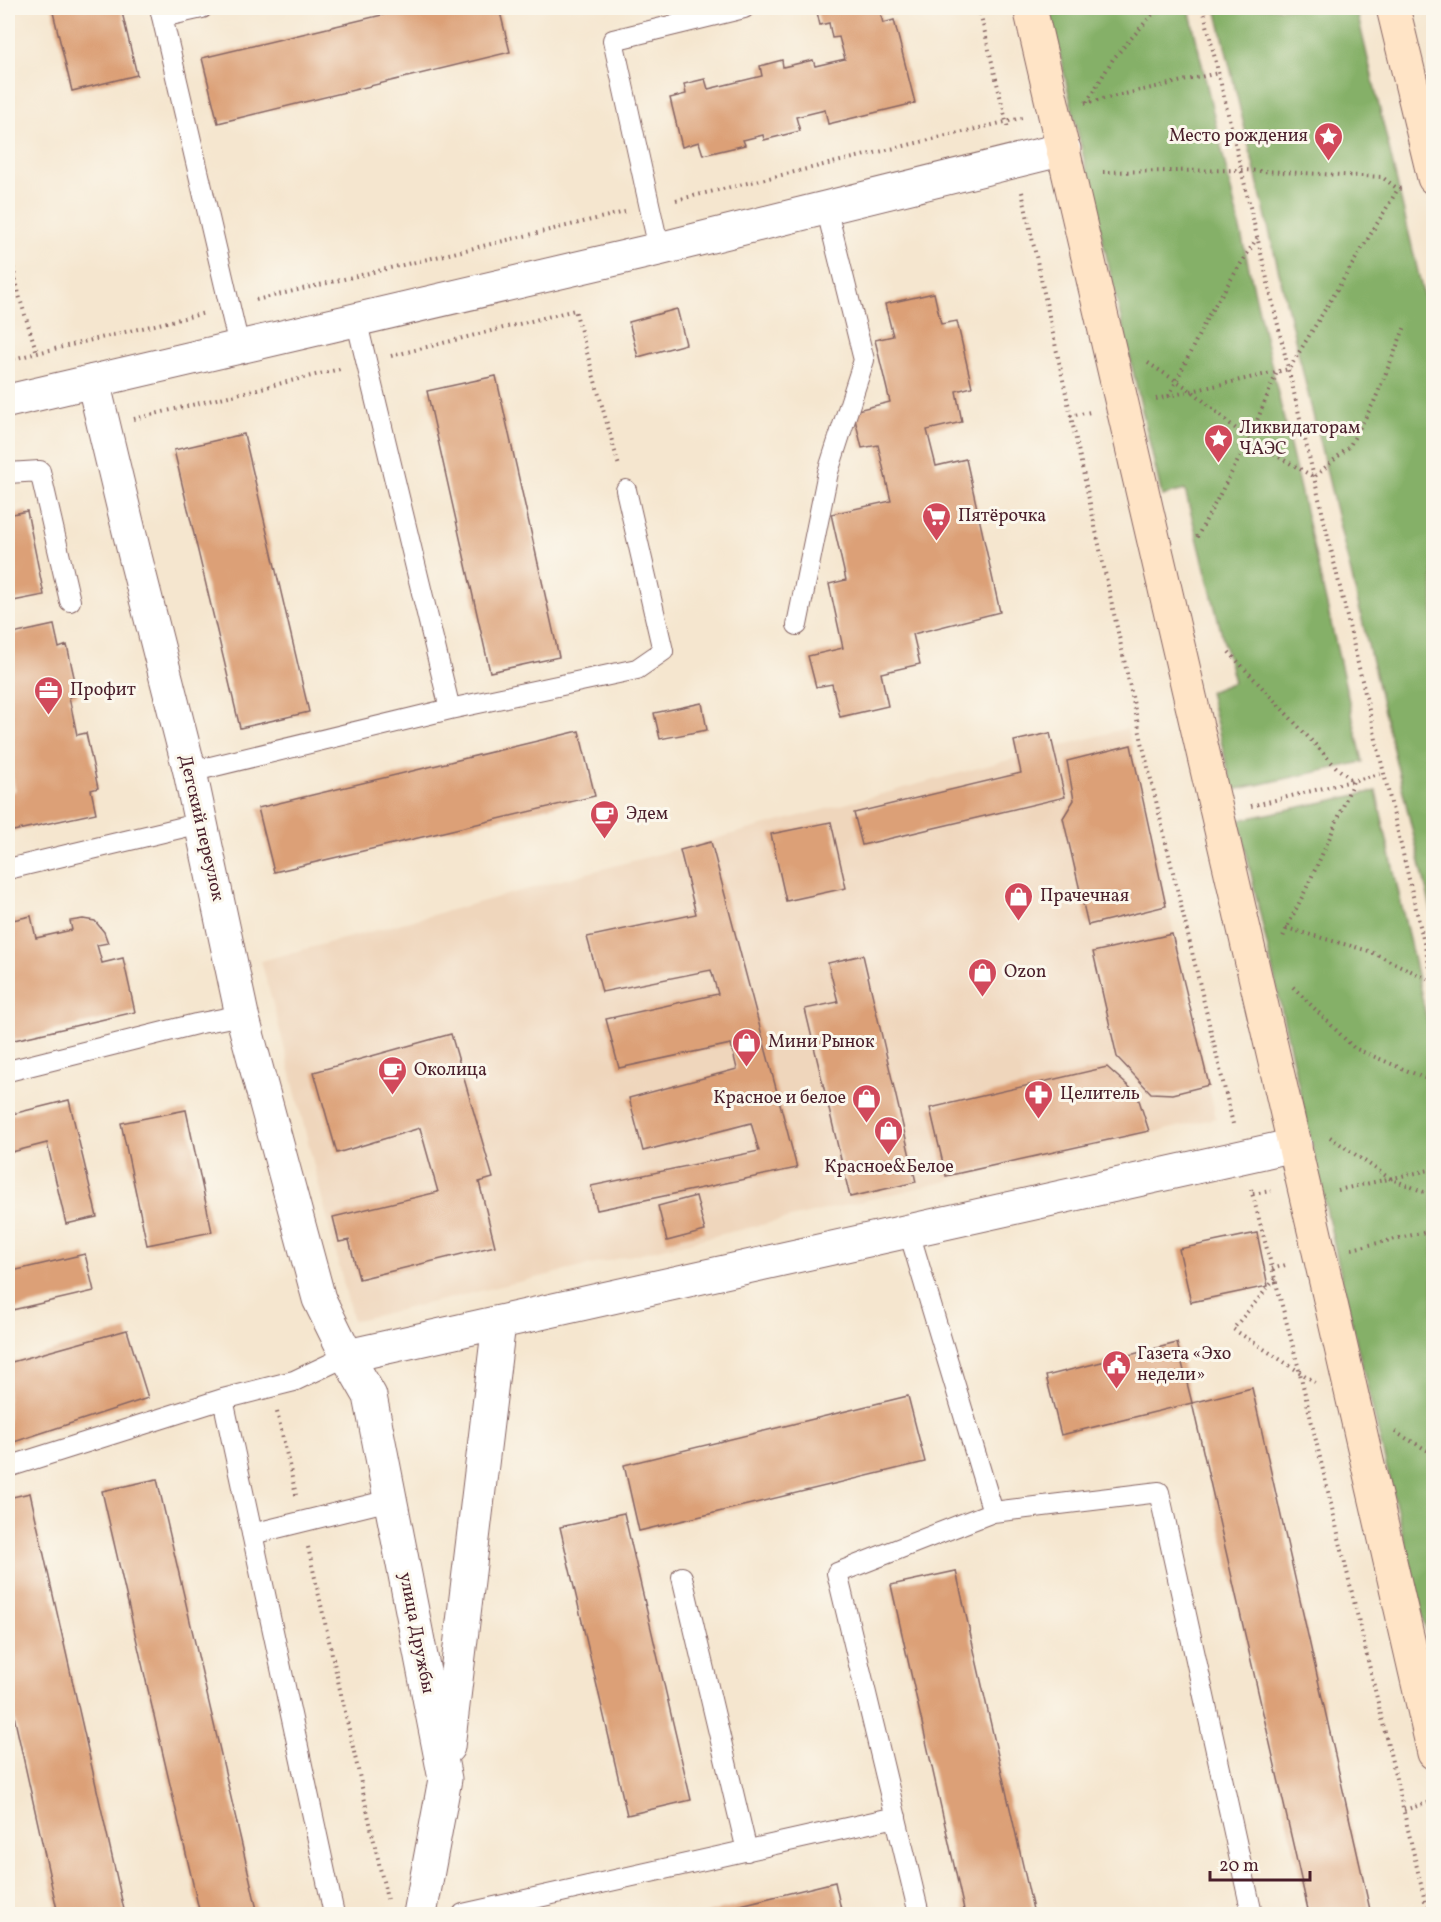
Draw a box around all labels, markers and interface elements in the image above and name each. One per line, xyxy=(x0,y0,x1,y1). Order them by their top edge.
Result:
place icon: Место рождения xyxy=(1313,120,1345,162)
place label: Место рождения xyxy=(1169,124,1308,149)
place label: Ликвидаторам ЧАЭС xyxy=(1239,416,1360,462)
place icon: Ликвидаторам ЧАЭС xyxy=(1202,422,1234,464)
supermarket icon: Пятёрочка xyxy=(921,500,953,542)
place label: Пятёрочка xyxy=(958,504,1046,529)
office icon: Профит xyxy=(33,674,65,716)
place label: Профит xyxy=(70,678,136,703)
street label: Детский переулок xyxy=(172,752,230,904)
cafe icon: Эдем xyxy=(589,798,621,840)
place label: Эдем xyxy=(626,802,668,827)
shop icon: Прачечная xyxy=(1003,880,1035,922)
place label: Прачечная xyxy=(1040,884,1129,909)
shop icon: Ozon xyxy=(967,956,999,998)
place label: Ozon xyxy=(1004,960,1047,985)
shop icon: Мини Рынок xyxy=(731,1026,763,1068)
place label: Мини Рынок xyxy=(768,1030,875,1055)
cafe icon: Околица xyxy=(377,1054,409,1096)
place label: Околица xyxy=(414,1058,487,1083)
pharmacy icon: Целитель xyxy=(1023,1078,1055,1120)
shop icon: Красное и белое xyxy=(851,1082,883,1124)
place label: Целитель xyxy=(1060,1082,1140,1107)
place label: Красное и белое xyxy=(713,1086,846,1111)
shop icon: Красное&Белое xyxy=(873,1114,905,1156)
place label: Красное&Белое xyxy=(824,1155,954,1180)
place label: Газета «Эхо недели» xyxy=(1137,1342,1231,1388)
public building icon: Газета «Эхо недели» xyxy=(1100,1348,1132,1390)
street label: улица Дружбы xyxy=(392,1570,440,1696)
scale bar xyxy=(1210,1844,1310,1882)
text: 20 m xyxy=(1219,1854,1259,1879)

